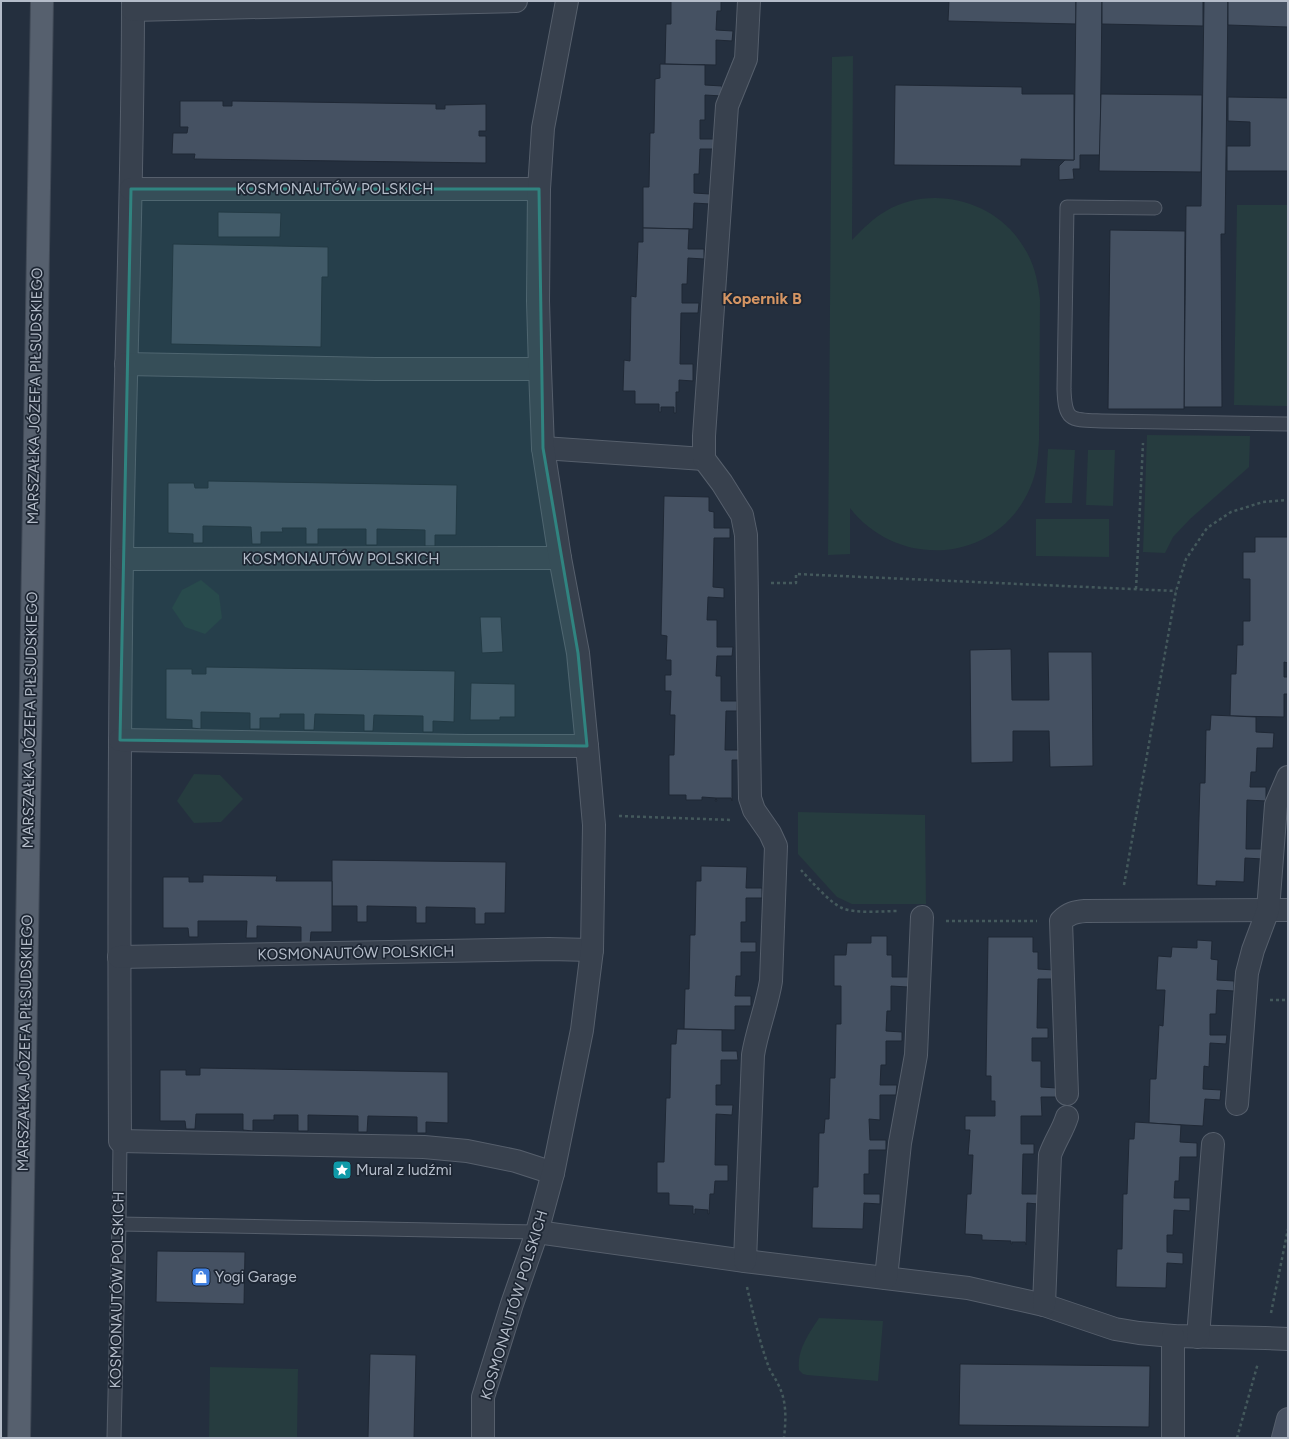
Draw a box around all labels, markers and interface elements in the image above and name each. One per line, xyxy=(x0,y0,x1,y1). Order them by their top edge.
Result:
street label: KOSMONAUTÓW POLSKICH xyxy=(236,180,434,198)
street label: MARSZAŁKA JÓZEFA PIŁSUDSKIEGO xyxy=(24,267,46,525)
district label: Kopernik B xyxy=(722,289,802,308)
street label: KOSMONAUTÓW POLSKICH xyxy=(242,550,440,568)
street label: MARSZAŁKA JÓZEFA PIŁSUDSKIEGO xyxy=(19,591,41,849)
street label: MARSZAŁKA JÓZEFA PIŁSUDSKIEGO xyxy=(14,914,36,1172)
street label: KOSMONAUTÓW POLSKICH xyxy=(257,942,455,964)
place icon: Mural z ludźmi xyxy=(331,1159,353,1181)
place label: Mural z ludźmi xyxy=(356,1161,452,1179)
street label: KOSMONAUTÓW POLSKICH xyxy=(106,1191,128,1389)
street label: KOSMONAUTÓW POLSKICH xyxy=(477,1208,551,1402)
shop icon: Yogi Garage xyxy=(190,1266,212,1288)
place label: Yogi Garage xyxy=(215,1268,297,1286)

